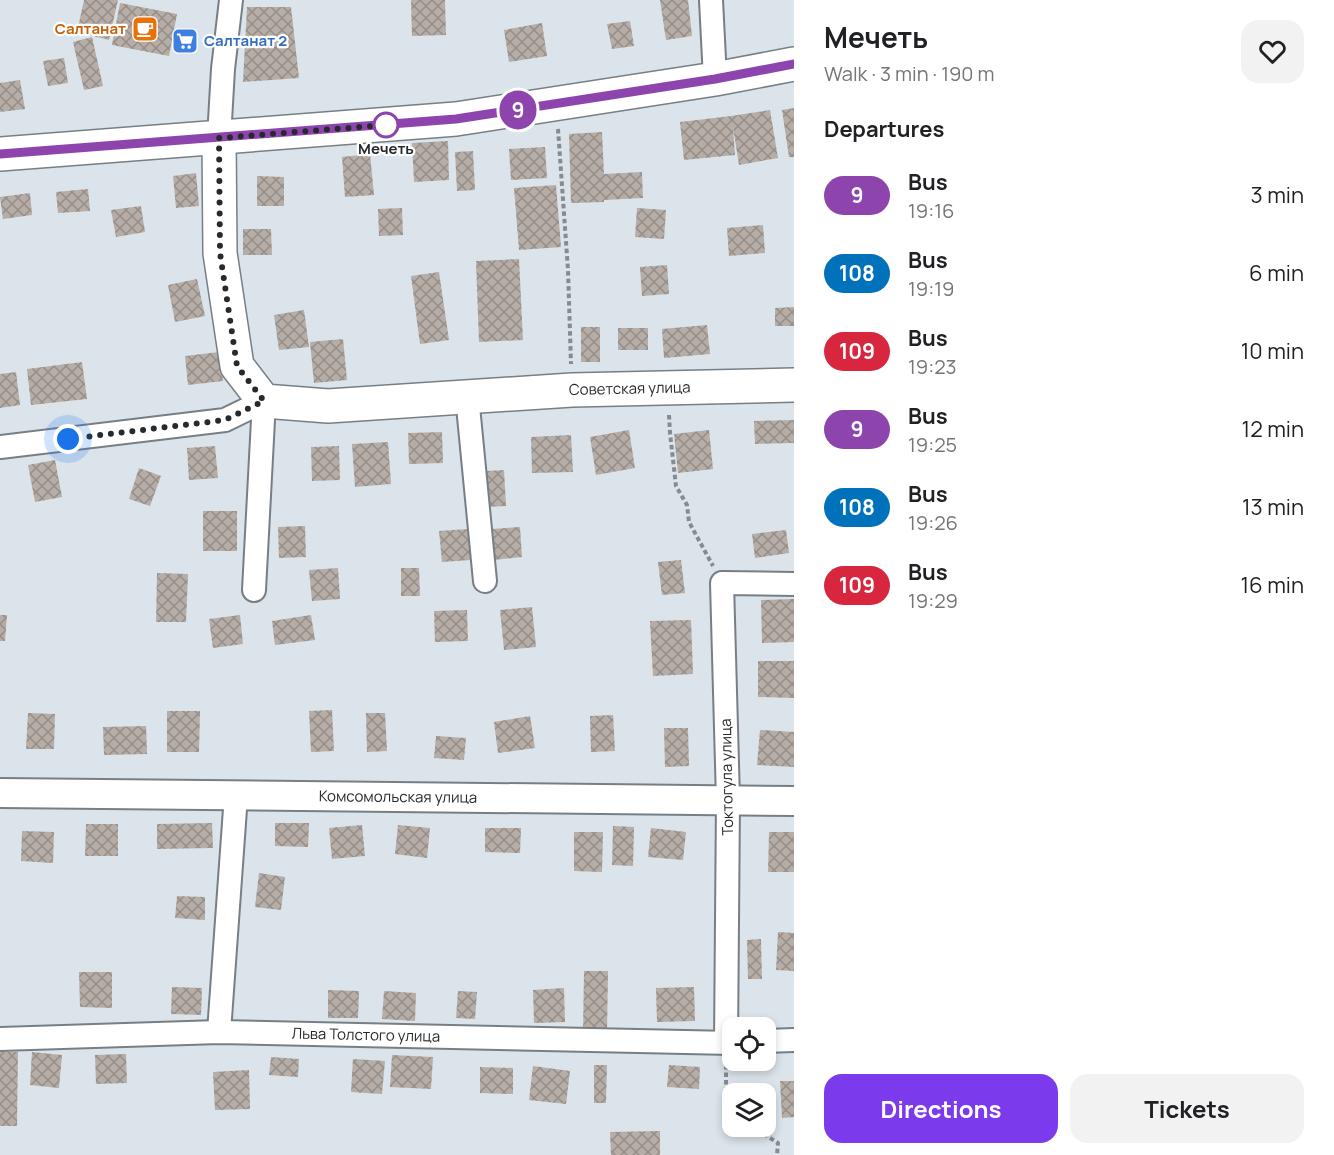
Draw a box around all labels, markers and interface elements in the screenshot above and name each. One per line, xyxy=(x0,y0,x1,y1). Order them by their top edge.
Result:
cafe icon: Салтанат xyxy=(130,14,160,44)
place label: Салтанат xyxy=(55,18,126,39)
text: Мечеть xyxy=(824,18,928,56)
button: heart xyxy=(1241,20,1304,83)
supermarket icon: Салтанат 2 xyxy=(170,26,200,56)
place label: Салтанат 2 xyxy=(204,30,287,51)
text: Walk · 3 min · 190 m xyxy=(824,60,995,87)
line badge: 9 xyxy=(498,90,538,130)
text: 9 xyxy=(511,96,525,124)
marker: Мечеть xyxy=(373,112,399,138)
text: Departures xyxy=(824,114,944,144)
place label: Мечеть xyxy=(358,138,414,159)
text: Bus xyxy=(908,167,948,197)
text: 3 min xyxy=(1251,180,1304,210)
text: 9 xyxy=(850,181,864,209)
text: 19:16 xyxy=(908,197,954,224)
text: Bus xyxy=(908,245,948,275)
text: 6 min xyxy=(1249,258,1304,288)
text: 108 xyxy=(839,259,875,287)
text: 19:19 xyxy=(908,275,954,302)
text: Bus xyxy=(908,323,948,353)
text: 10 min xyxy=(1241,336,1304,366)
text: 109 xyxy=(839,337,875,365)
text: 19:23 xyxy=(908,353,957,380)
street label: Советская улица xyxy=(569,376,691,400)
text: Bus xyxy=(908,401,948,431)
text: 12 min xyxy=(1242,414,1304,444)
text: 9 xyxy=(850,415,864,443)
your location xyxy=(53,424,83,454)
text: 19:25 xyxy=(908,431,957,458)
text: Bus xyxy=(908,479,948,509)
text: 13 min xyxy=(1242,492,1304,522)
text: 108 xyxy=(839,493,875,521)
text: 19:26 xyxy=(908,509,958,536)
text: Bus xyxy=(908,557,948,587)
text: 16 min xyxy=(1241,570,1304,600)
text: 109 xyxy=(839,571,875,599)
text: 19:29 xyxy=(908,587,958,614)
street label: Токтогула улица xyxy=(715,718,738,836)
street label: Комсомольская улица xyxy=(319,785,477,808)
map controls xyxy=(722,1017,776,1137)
button: locate xyxy=(722,1017,776,1071)
street label: Льва Толстого улица xyxy=(291,1023,440,1047)
button: Directions xyxy=(824,1074,1058,1143)
button: Tickets xyxy=(1070,1074,1304,1143)
button: layers xyxy=(722,1083,776,1137)

